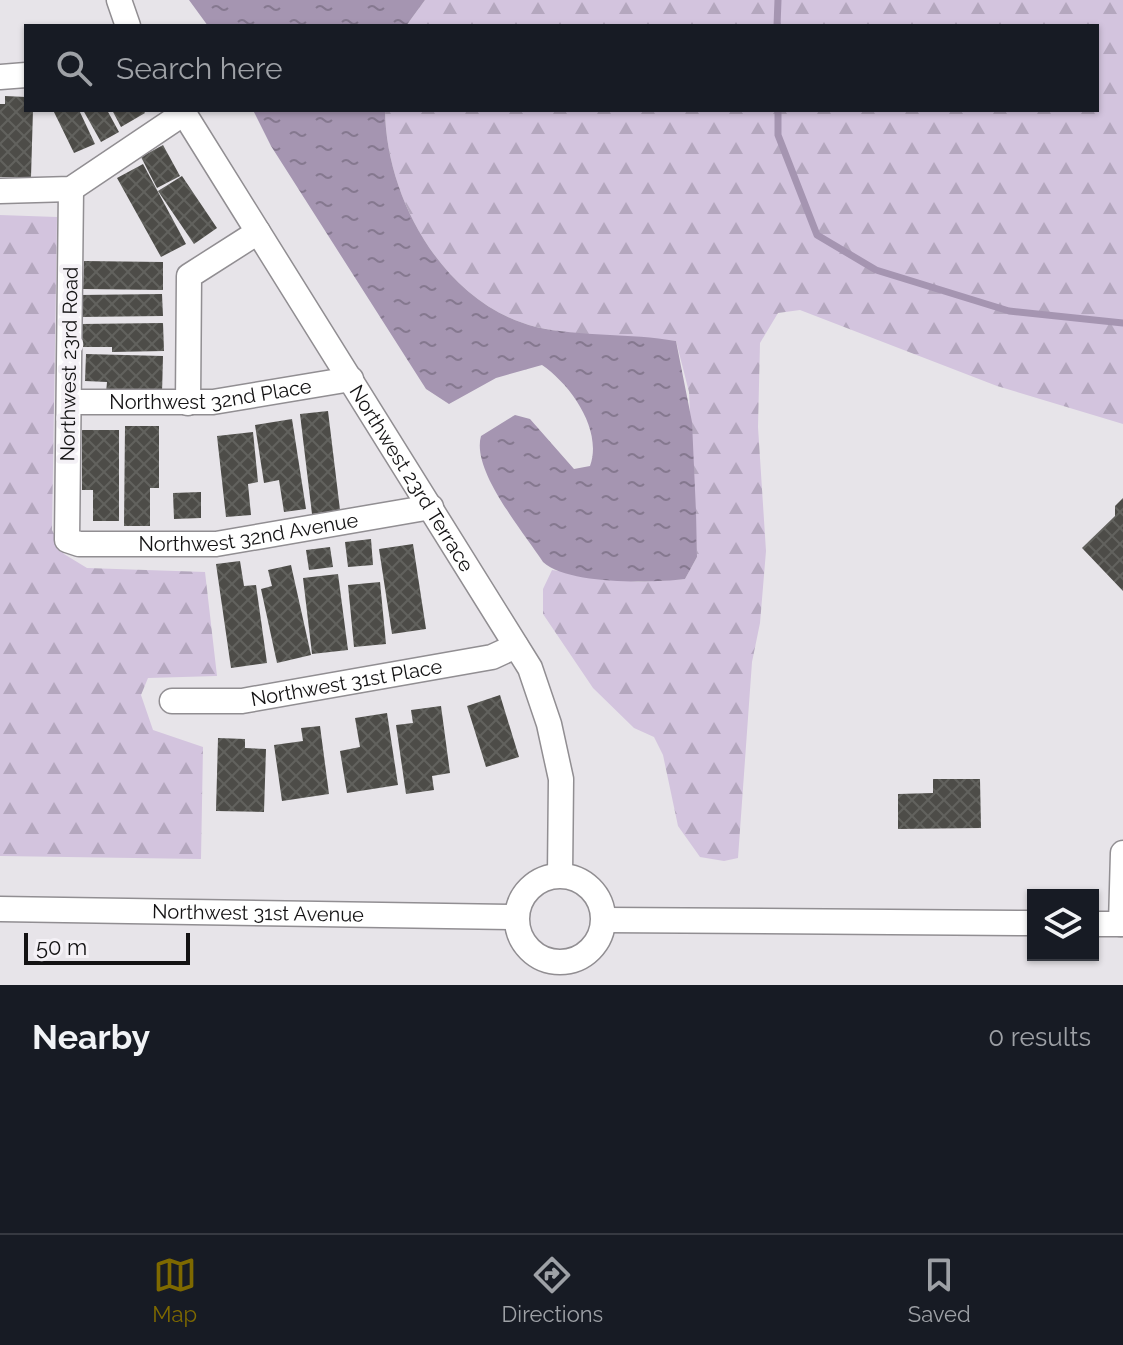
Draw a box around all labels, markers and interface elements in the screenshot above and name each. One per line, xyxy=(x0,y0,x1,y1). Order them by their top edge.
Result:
search box xyxy=(24,24,1099,112)
icon: search xyxy=(52,46,96,90)
text: Search here xyxy=(116,51,283,86)
street label: Northwest 23rd Road xyxy=(55,266,83,462)
street label: Northwest 32nd Place xyxy=(109,374,314,414)
street label: Northwest 23rd Terrace xyxy=(344,380,479,576)
street label: Northwest 32nd Avenue xyxy=(139,508,360,556)
street label: Northwest 31st Place xyxy=(249,654,444,711)
map controls xyxy=(1027,889,1099,961)
button: layers xyxy=(1027,889,1099,961)
street label: Northwest 31st Avenue xyxy=(152,899,364,927)
scale bar xyxy=(24,929,190,965)
text: 50 m xyxy=(36,934,87,960)
text: Nearby xyxy=(32,1017,150,1057)
text: 0 results xyxy=(988,1022,1091,1052)
tab: Map xyxy=(152,1253,197,1327)
tab: Directions xyxy=(502,1253,603,1327)
tab: Saved xyxy=(908,1253,971,1327)

